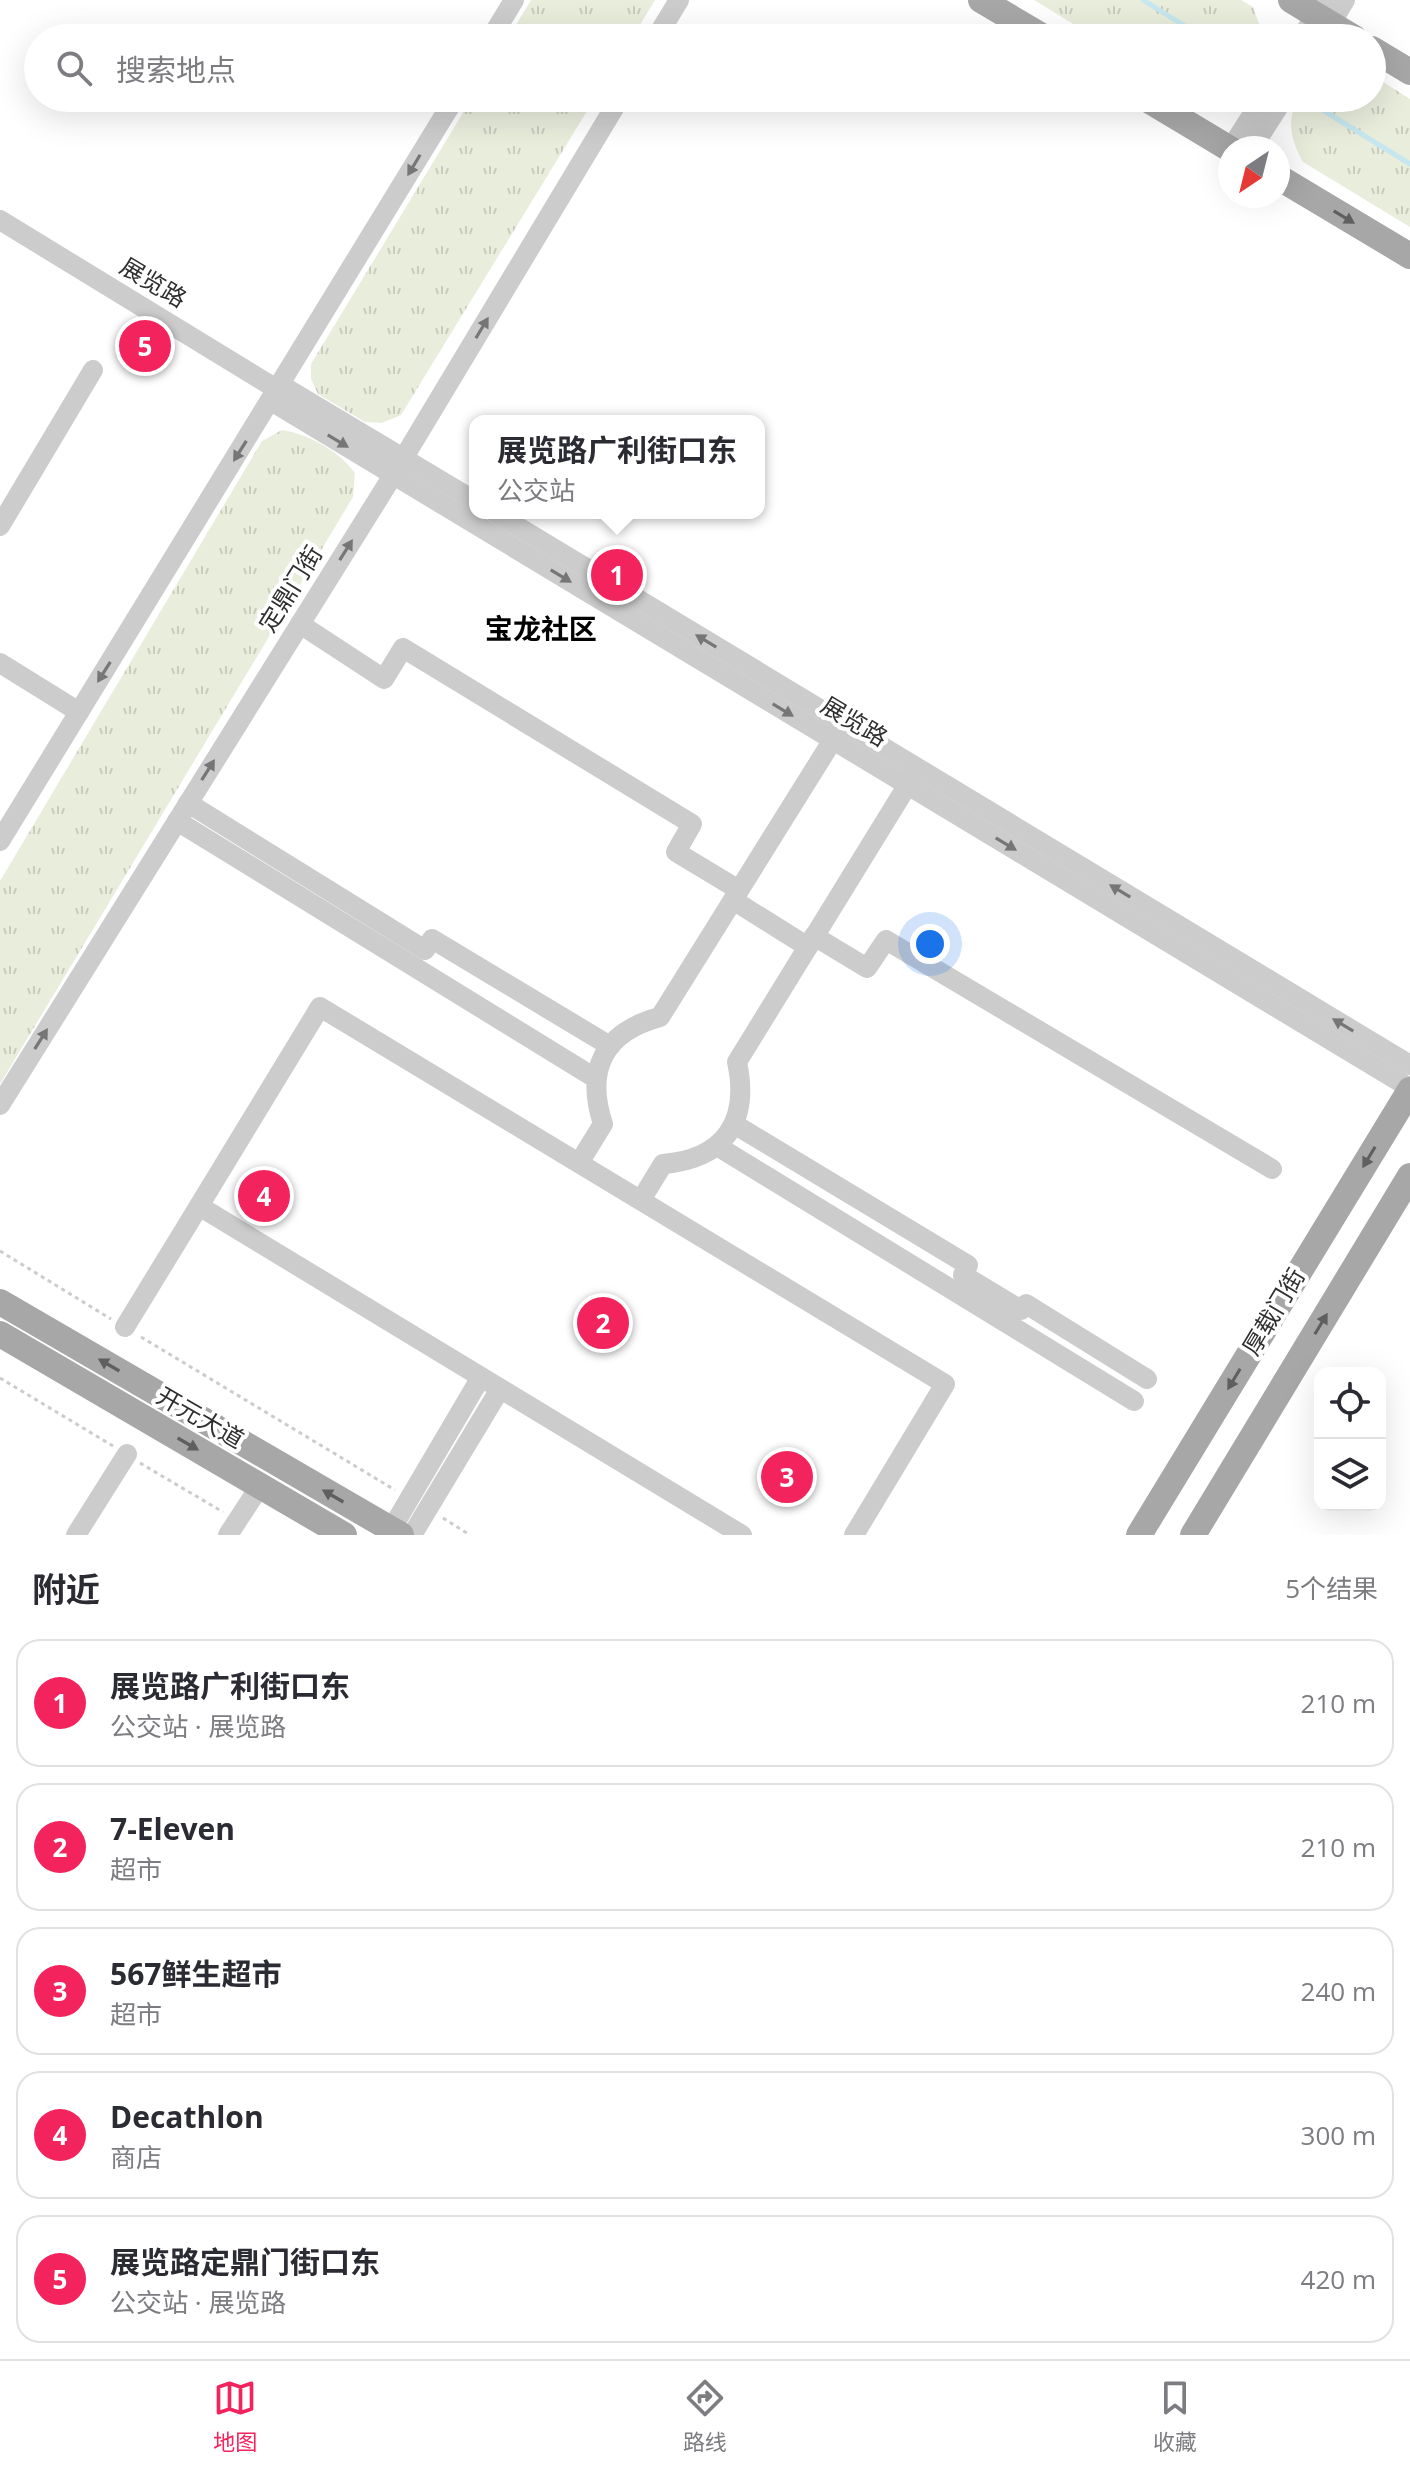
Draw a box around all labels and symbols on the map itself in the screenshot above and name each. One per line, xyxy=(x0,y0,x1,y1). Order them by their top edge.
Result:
north arrow xyxy=(1218,136,1290,208)
one-way arrow xyxy=(407,154,421,176)
one-way arrow xyxy=(1333,209,1355,223)
street label: 展览路 xyxy=(114,249,193,314)
pin: 5 xyxy=(119,316,171,376)
one-way arrow xyxy=(474,317,488,339)
one-way arrow xyxy=(327,434,349,448)
one-way arrow xyxy=(234,440,248,462)
street label: 定鼎门街 xyxy=(250,539,329,638)
one-way arrow xyxy=(339,539,353,561)
pin: 1 xyxy=(591,545,643,605)
one-way arrow xyxy=(550,568,572,582)
district label: 宝龙社区 xyxy=(485,609,597,647)
one-way arrow xyxy=(695,634,717,648)
one-way arrow xyxy=(97,661,111,683)
street label: 展览路 xyxy=(815,688,894,753)
one-way arrow xyxy=(772,703,794,717)
one-way arrow xyxy=(201,759,215,781)
one-way arrow xyxy=(995,837,1017,851)
one-way arrow xyxy=(1109,884,1131,898)
your location xyxy=(910,924,950,964)
one-way arrow xyxy=(1332,1018,1354,1032)
one-way arrow xyxy=(34,1028,49,1049)
one-way arrow xyxy=(1363,1146,1377,1168)
pin: 4 xyxy=(238,1166,290,1226)
street label: 厚载门街 xyxy=(1234,1262,1312,1361)
pin: 2 xyxy=(577,1293,629,1353)
one-way arrow xyxy=(1313,1313,1327,1335)
one-way arrow xyxy=(98,1358,120,1372)
one-way arrow xyxy=(1227,1368,1241,1390)
street label: 开元大道 xyxy=(151,1378,251,1455)
one-way arrow xyxy=(177,1437,199,1451)
pin: 3 xyxy=(761,1447,813,1507)
one-way arrow xyxy=(322,1489,345,1503)

